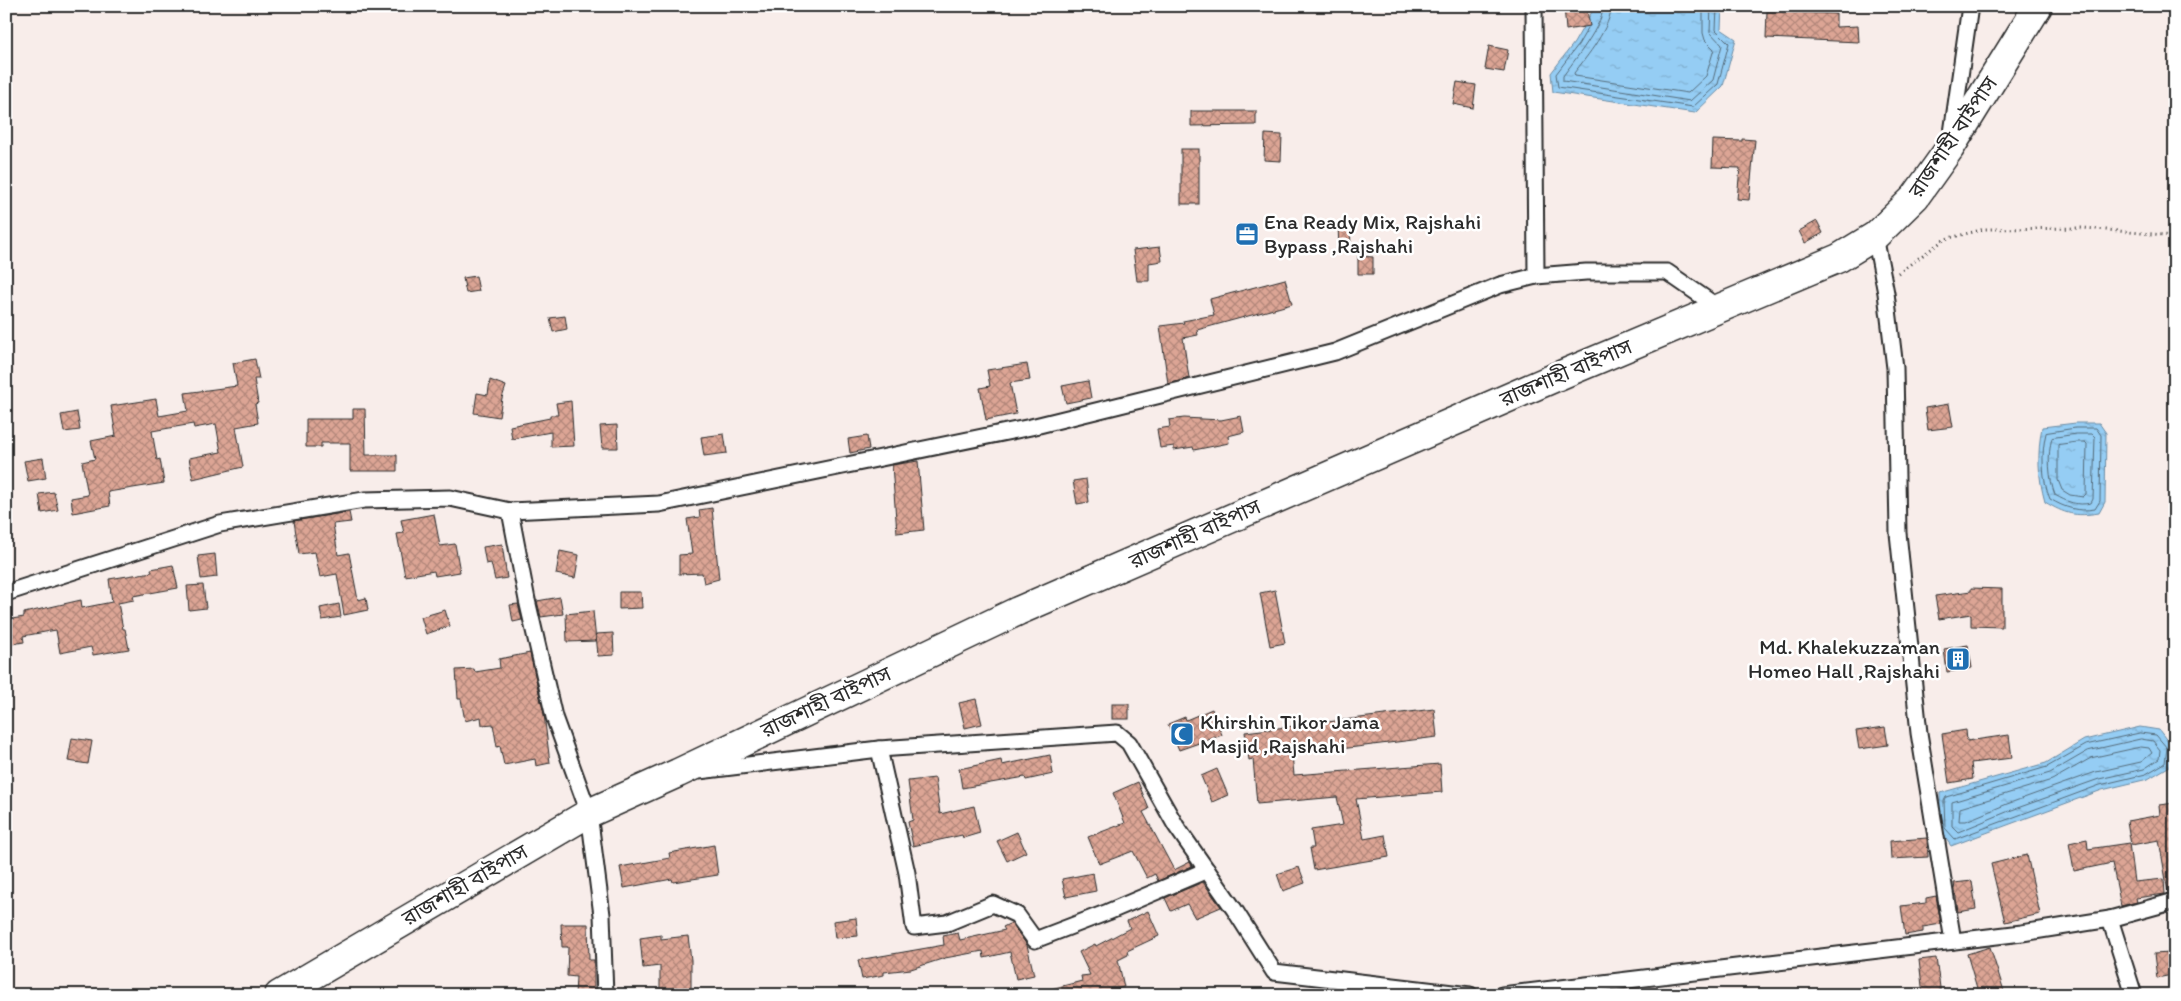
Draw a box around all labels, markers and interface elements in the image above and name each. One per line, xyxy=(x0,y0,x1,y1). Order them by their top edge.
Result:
street label: রাজশাহী বাইপাস xyxy=(1902,71,2003,203)
place label: Ena Ready Mix, Rajshahi Bypass ,Rajshahi xyxy=(1264,209,1481,258)
office icon: Ena Ready Mix, Rajshahi Bypass ,Rajshahi xyxy=(1234,221,1260,247)
street label: রাজশাহী বাইপাস xyxy=(1495,333,1636,412)
street label: রাজশাহী বাইপাস xyxy=(1125,493,1265,574)
place label: Md. Khalekuzzaman Homeo Hall ,Rajshahi xyxy=(1748,634,1940,683)
building icon: Md. Khalekuzzaman Homeo Hall ,Rajshahi xyxy=(1945,646,1971,672)
street label: রাজশাহী বাইপাস xyxy=(756,660,896,743)
place label: Khirshin Tikor Jama Masjid ,Rajshahi xyxy=(1200,709,1380,758)
mosque icon: Khirshin Tikor Jama Masjid ,Rajshahi xyxy=(1169,721,1195,747)
street label: রাজশাহী বাইপাস xyxy=(397,838,533,931)

